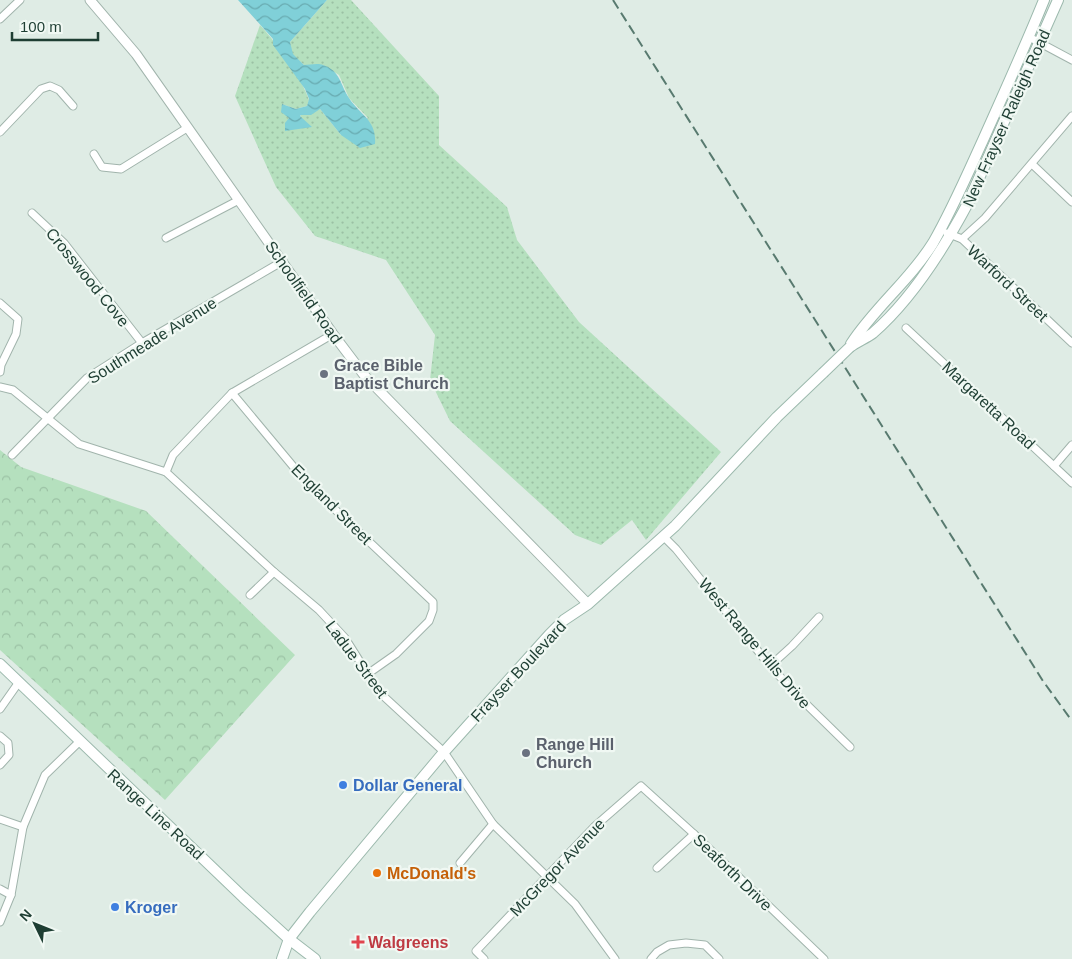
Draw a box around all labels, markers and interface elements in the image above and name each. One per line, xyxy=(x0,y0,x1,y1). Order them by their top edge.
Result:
scale bar xyxy=(12,10,99,42)
text: 100 m xyxy=(20,18,62,35)
street label: New Frayser Raleigh Road xyxy=(960,27,1053,209)
street label: Crosswood Cove xyxy=(43,225,133,330)
street label: Schoolfield Road xyxy=(262,238,345,347)
street label: Warford Street xyxy=(964,242,1052,325)
street label: Southmeade Avenue xyxy=(85,294,220,387)
place label: Grace Bible Baptist Church xyxy=(334,357,449,392)
street label: Margaretta Road xyxy=(939,358,1038,453)
marker: Grace Bible Baptist Church xyxy=(318,368,330,380)
street label: England Street xyxy=(288,461,375,548)
street label: West Range Hills Drive xyxy=(695,575,814,712)
street label: Ladue Street xyxy=(322,618,391,701)
street label: Frayser Boulevard xyxy=(468,618,569,725)
place label: Range Hill Church xyxy=(536,736,614,771)
marker: Range Hill Church xyxy=(520,747,532,759)
street label: Range Line Road xyxy=(104,766,207,863)
place label: Dollar General xyxy=(353,777,462,794)
marker: Dollar General xyxy=(337,779,349,791)
street label: McGregor Avenue xyxy=(507,815,608,920)
street label: Seaforth Drive xyxy=(690,831,775,914)
place label: McDonald's xyxy=(387,865,476,882)
marker: McDonald's xyxy=(371,867,383,879)
north arrow xyxy=(10,899,60,949)
place label: Kroger xyxy=(125,899,177,916)
marker: Kroger xyxy=(109,901,121,913)
text: N xyxy=(16,906,35,924)
place label: Walgreens xyxy=(368,934,448,951)
marker: Walgreens xyxy=(352,936,364,948)

